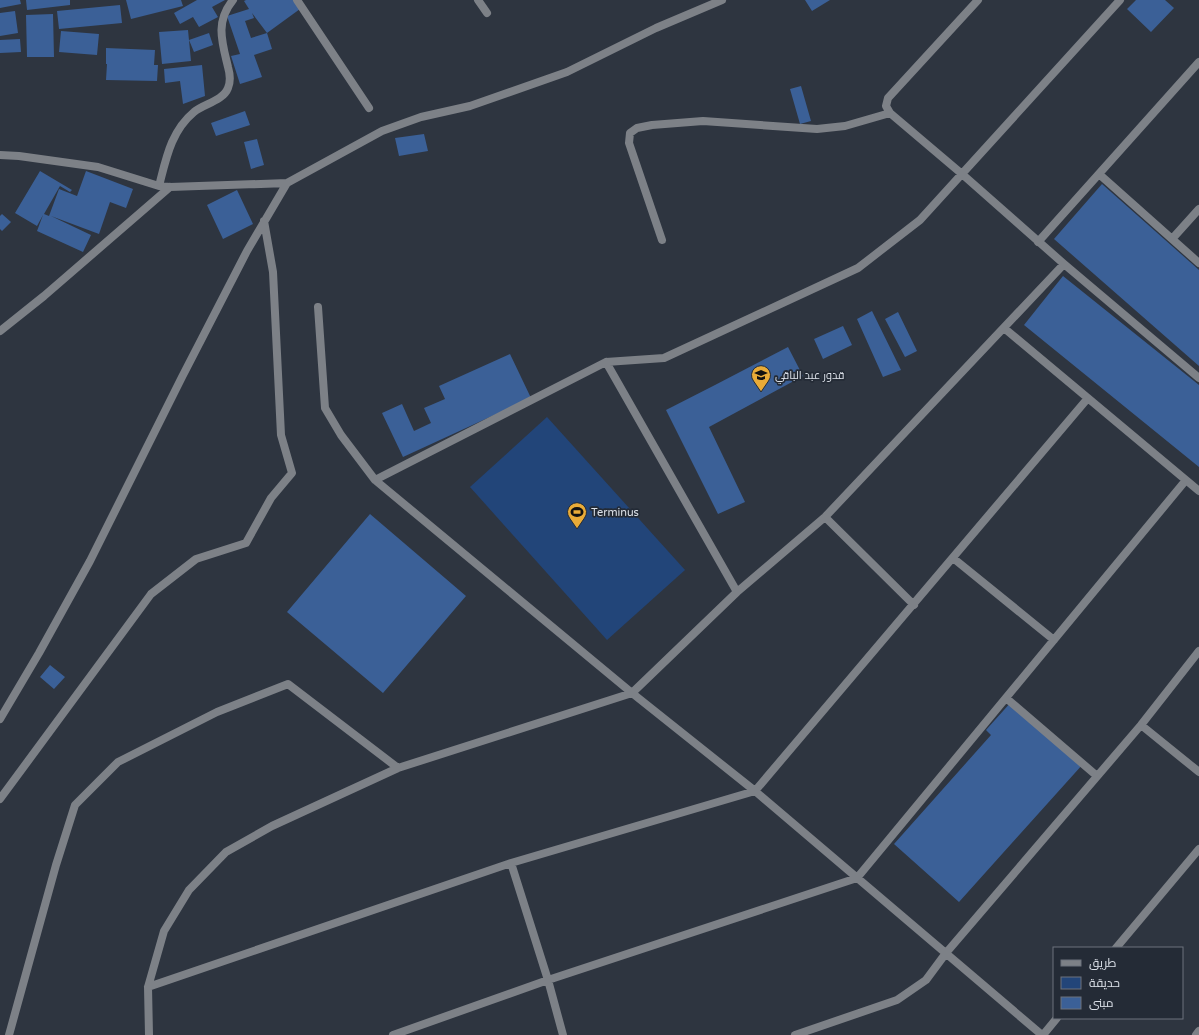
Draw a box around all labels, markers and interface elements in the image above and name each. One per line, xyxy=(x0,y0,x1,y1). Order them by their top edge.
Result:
school or university icon: قدور عبد الباقي xyxy=(750,364,772,392)
place label: قدور عبد الباقي xyxy=(775,369,844,384)
sports icon: Terminus xyxy=(566,501,588,529)
place label: Terminus xyxy=(591,506,639,519)
legend xyxy=(1053,947,1183,1019)
text: طريق xyxy=(1089,956,1117,970)
text: حديقة xyxy=(1089,976,1120,990)
text: مبنى xyxy=(1089,996,1114,1010)

